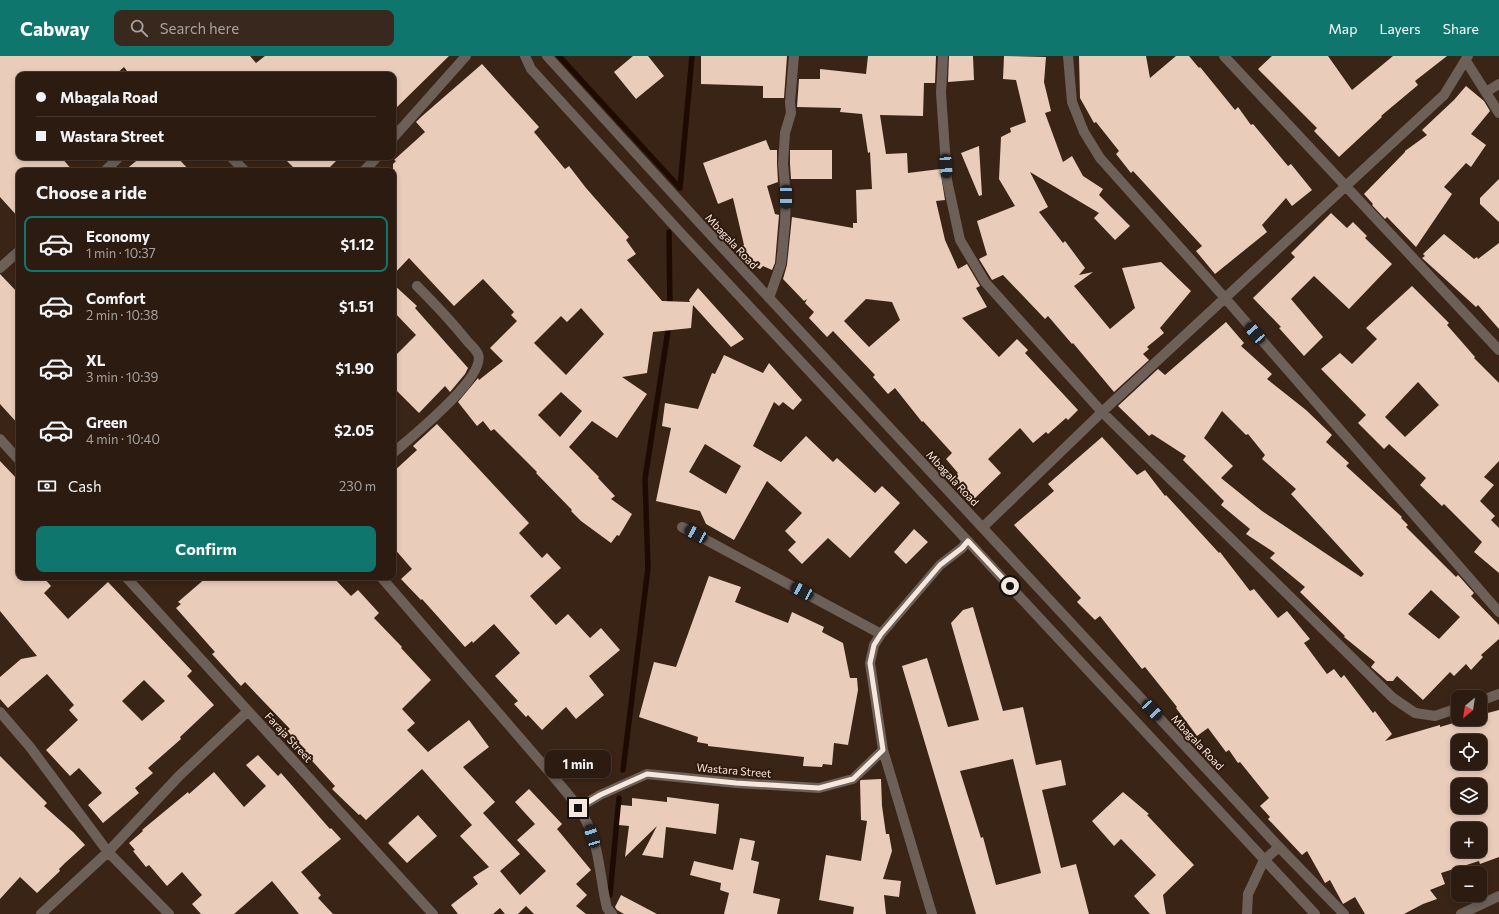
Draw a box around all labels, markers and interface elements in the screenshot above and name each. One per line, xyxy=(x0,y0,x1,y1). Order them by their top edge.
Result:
search box xyxy=(114,10,394,46)
text: Cabway xyxy=(20,17,90,40)
icon: search xyxy=(128,17,150,39)
text: Search here xyxy=(160,19,239,37)
text: Map xyxy=(1329,20,1357,37)
text: Layers xyxy=(1379,20,1421,37)
text: Share xyxy=(1443,20,1479,37)
text: Mbagala Road xyxy=(60,88,158,106)
text: Wastara Street xyxy=(60,127,164,145)
car xyxy=(939,154,953,178)
text: Choose a ride xyxy=(36,181,147,203)
car xyxy=(780,185,792,209)
street label: Mbagala Road xyxy=(703,211,761,271)
icon: car xyxy=(38,226,74,262)
text: Economy xyxy=(86,227,150,245)
text: $1.12 xyxy=(340,235,374,253)
text: 1 min · 10:37 xyxy=(86,245,156,261)
icon: car xyxy=(38,288,74,324)
text: Comfort xyxy=(86,289,146,307)
text: $1.51 xyxy=(339,297,374,315)
text: 2 min · 10:38 xyxy=(86,307,158,323)
car xyxy=(1243,320,1267,346)
icon: car xyxy=(38,350,74,386)
text: XL xyxy=(86,351,105,369)
text: $1.90 xyxy=(336,359,374,377)
text: 3 min · 10:39 xyxy=(86,369,159,385)
icon: car xyxy=(38,412,74,448)
text: Green xyxy=(86,413,127,431)
text: $2.05 xyxy=(334,421,374,439)
text: 4 min · 10:40 xyxy=(86,431,160,447)
street label: Mbagala Road xyxy=(924,448,982,508)
icon: cash xyxy=(36,475,58,497)
text: Cash xyxy=(68,477,102,495)
text: 230 m xyxy=(339,478,376,494)
car xyxy=(683,523,709,545)
button: Confirm xyxy=(36,526,376,572)
route start xyxy=(1001,577,1019,595)
car xyxy=(789,580,815,602)
north arrow xyxy=(1451,690,1487,726)
map controls xyxy=(1451,690,1487,902)
car xyxy=(1139,697,1165,723)
street label: Faraja Street xyxy=(263,709,316,765)
street label: Mbagala Road xyxy=(1169,712,1227,772)
button: locate xyxy=(1451,734,1487,770)
callout: 1 min xyxy=(545,750,611,778)
text: 1 min xyxy=(563,756,593,772)
street label: Wastara Street xyxy=(696,760,772,780)
button: layers xyxy=(1451,778,1487,814)
route end xyxy=(569,799,587,817)
button: + xyxy=(1451,822,1487,858)
car xyxy=(583,823,601,849)
button: − xyxy=(1451,866,1487,902)

